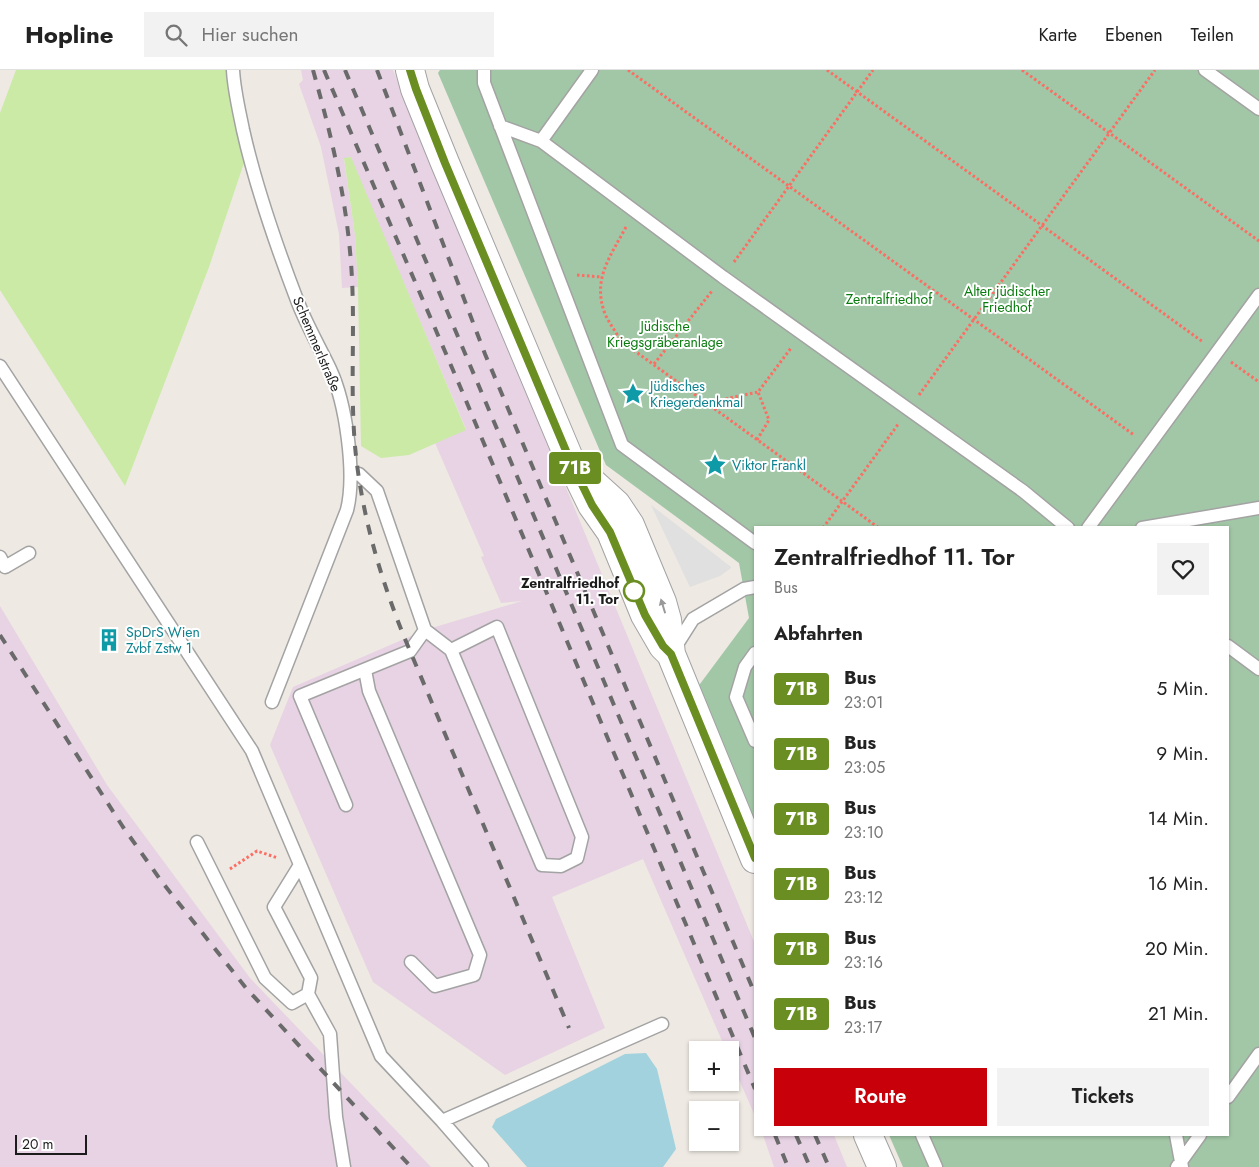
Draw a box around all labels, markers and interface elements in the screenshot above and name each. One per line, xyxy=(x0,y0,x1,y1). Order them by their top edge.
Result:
search box xyxy=(144,12,494,57)
text: Hopline xyxy=(25,17,114,52)
icon: search xyxy=(162,21,190,49)
text: Hier suchen xyxy=(202,21,298,48)
text: Karte xyxy=(1038,22,1077,48)
text: Ebenen xyxy=(1105,22,1163,48)
text: Teilen xyxy=(1191,22,1234,48)
park label: Alter jüdischer Friedhof xyxy=(964,281,1050,317)
park label: Zentralfriedhof xyxy=(846,289,933,309)
street label: Schemmerlstraße xyxy=(288,293,346,395)
park label: Jüdische Kriegsgräberanlage xyxy=(607,316,723,352)
place label: Jüdisches Kriegerdenkmal xyxy=(648,376,743,412)
place icon: Jüdisches Kriegerdenkmal xyxy=(620,381,646,407)
line badge: 71B xyxy=(546,452,604,484)
place icon: Viktor Frankl xyxy=(702,452,728,478)
text: 71B xyxy=(559,455,591,481)
place label: Viktor Frankl xyxy=(732,455,806,475)
text: Zentralfriedhof 11. Tor xyxy=(774,539,1015,574)
button: heart xyxy=(1157,543,1209,595)
place label: Zentralfriedhof 11. Tor xyxy=(521,573,620,609)
text: Bus xyxy=(774,576,798,599)
marker: Zentralfriedhof 11. Tor xyxy=(623,580,645,602)
one-way arrow xyxy=(659,598,666,613)
text: Abfahrten xyxy=(774,620,863,647)
place label: SpDrS Wien Zvbf Zstw 1 xyxy=(126,622,200,658)
building icon: SpDrS Wien Zvbf Zstw 1 xyxy=(96,627,122,653)
text: Bus xyxy=(844,664,876,691)
text: 5 Min. xyxy=(1157,675,1209,702)
text: 71B xyxy=(786,676,817,702)
text: 23:01 xyxy=(844,691,883,714)
text: Bus xyxy=(844,729,876,756)
text: 9 Min. xyxy=(1156,740,1209,767)
text: 71B xyxy=(786,741,817,767)
text: 23:05 xyxy=(844,756,885,779)
text: Bus xyxy=(844,794,876,821)
text: 14 Min. xyxy=(1148,805,1209,832)
text: 71B xyxy=(786,806,817,832)
text: 23:10 xyxy=(844,821,883,844)
text: Bus xyxy=(844,859,876,886)
text: 16 Min. xyxy=(1148,870,1209,897)
text: 71B xyxy=(786,871,817,897)
text: 23:12 xyxy=(844,886,883,909)
text: Bus xyxy=(844,924,876,951)
text: 20 Min. xyxy=(1145,935,1209,962)
text: 71B xyxy=(786,936,817,962)
text: 23:16 xyxy=(844,951,883,974)
text: Bus xyxy=(844,989,876,1016)
text: 21 Min. xyxy=(1148,1000,1209,1027)
text: 71B xyxy=(786,1001,817,1027)
text: 23:17 xyxy=(844,1016,882,1039)
map controls xyxy=(689,1041,739,1151)
button: + xyxy=(689,1041,739,1091)
button: Route xyxy=(774,1068,987,1126)
button: Tickets xyxy=(997,1068,1209,1126)
button: − xyxy=(689,1101,739,1151)
scale bar xyxy=(15,1132,88,1155)
text: 20 m xyxy=(22,1134,54,1154)

